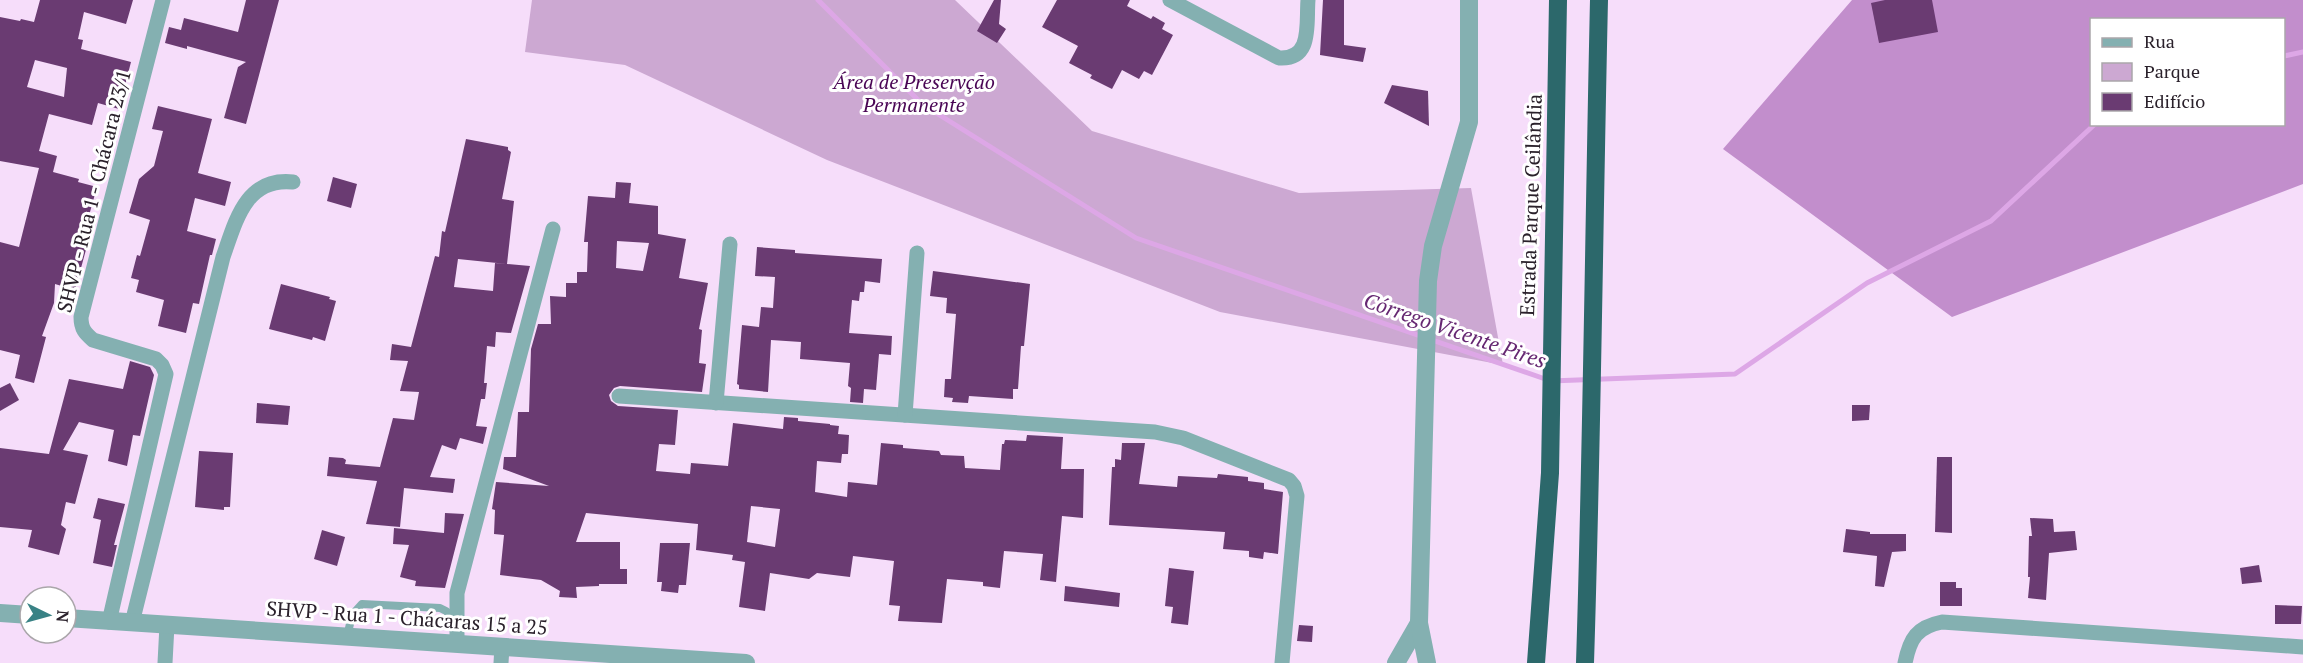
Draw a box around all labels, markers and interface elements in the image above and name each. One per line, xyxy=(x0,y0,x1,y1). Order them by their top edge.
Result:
legend xyxy=(2090,18,2285,126)
text: Rua xyxy=(2144,29,2175,53)
text: Parque xyxy=(2144,59,2200,83)
street label: SHVP - Rua 1 - Chácara 23/1 xyxy=(50,67,137,315)
park label: Área de Preservção Permanente xyxy=(832,68,995,118)
text: Edifício xyxy=(2144,89,2205,113)
street label: Estrada Parque Ceilândia xyxy=(1513,93,1548,317)
water label: Córrego Vicente Pires xyxy=(1360,286,1550,374)
north arrow xyxy=(18,585,78,645)
street label: SHVP - Rua 1 - Chácaras 15 a 25 xyxy=(265,594,549,641)
text: N xyxy=(51,609,74,623)

